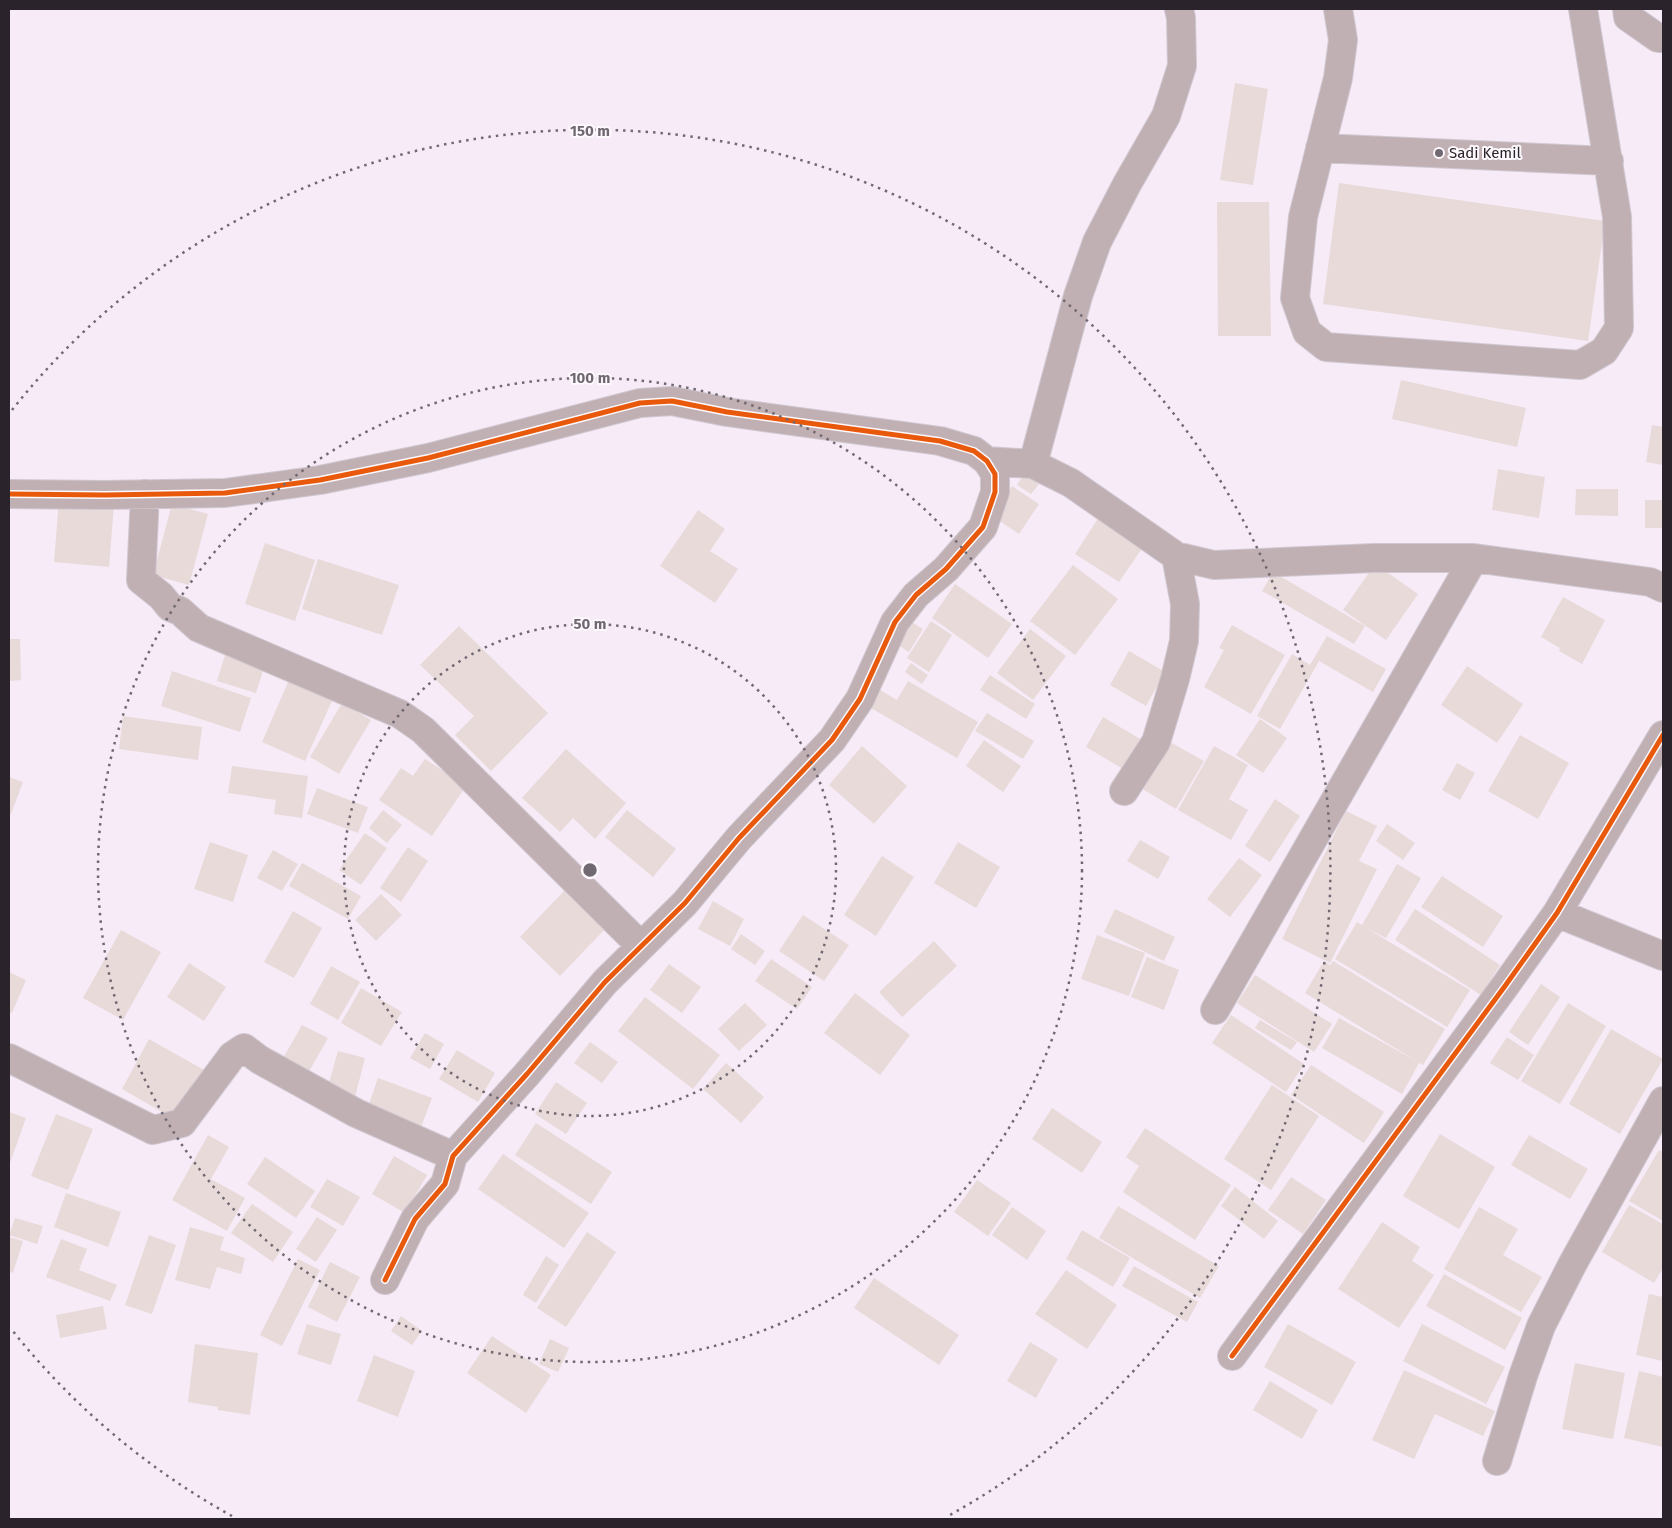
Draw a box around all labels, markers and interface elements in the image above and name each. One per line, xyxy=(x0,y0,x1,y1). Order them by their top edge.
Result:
text: 150 m xyxy=(570,122,610,140)
place label: Sadi Kemil xyxy=(1449,144,1521,162)
marker: Sadi Kemil xyxy=(1433,147,1445,159)
text: 100 m xyxy=(570,369,610,387)
text: 50 m xyxy=(573,615,607,633)
centre of rings xyxy=(581,861,599,879)

